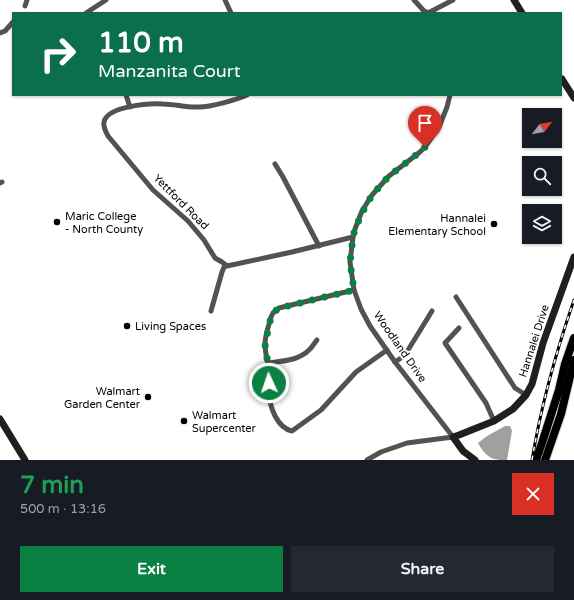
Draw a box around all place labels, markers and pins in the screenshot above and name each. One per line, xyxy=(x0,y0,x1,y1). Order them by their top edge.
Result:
pin xyxy=(408,106,442,147)
place label: Maric College - North County xyxy=(65,210,143,236)
place label: Hannalei Elementary School xyxy=(388,212,486,238)
marker: Maric College - North County xyxy=(52,217,62,227)
marker: Hannalei Elementary School xyxy=(489,219,499,229)
place label: Living Spaces xyxy=(135,320,206,333)
marker: Living Spaces xyxy=(122,321,132,331)
place label: Walmart Garden Center xyxy=(64,385,141,411)
marker: Walmart Garden Center xyxy=(143,392,153,402)
place label: Walmart Supercenter xyxy=(192,409,257,435)
marker: Walmart Supercenter xyxy=(179,416,189,426)

